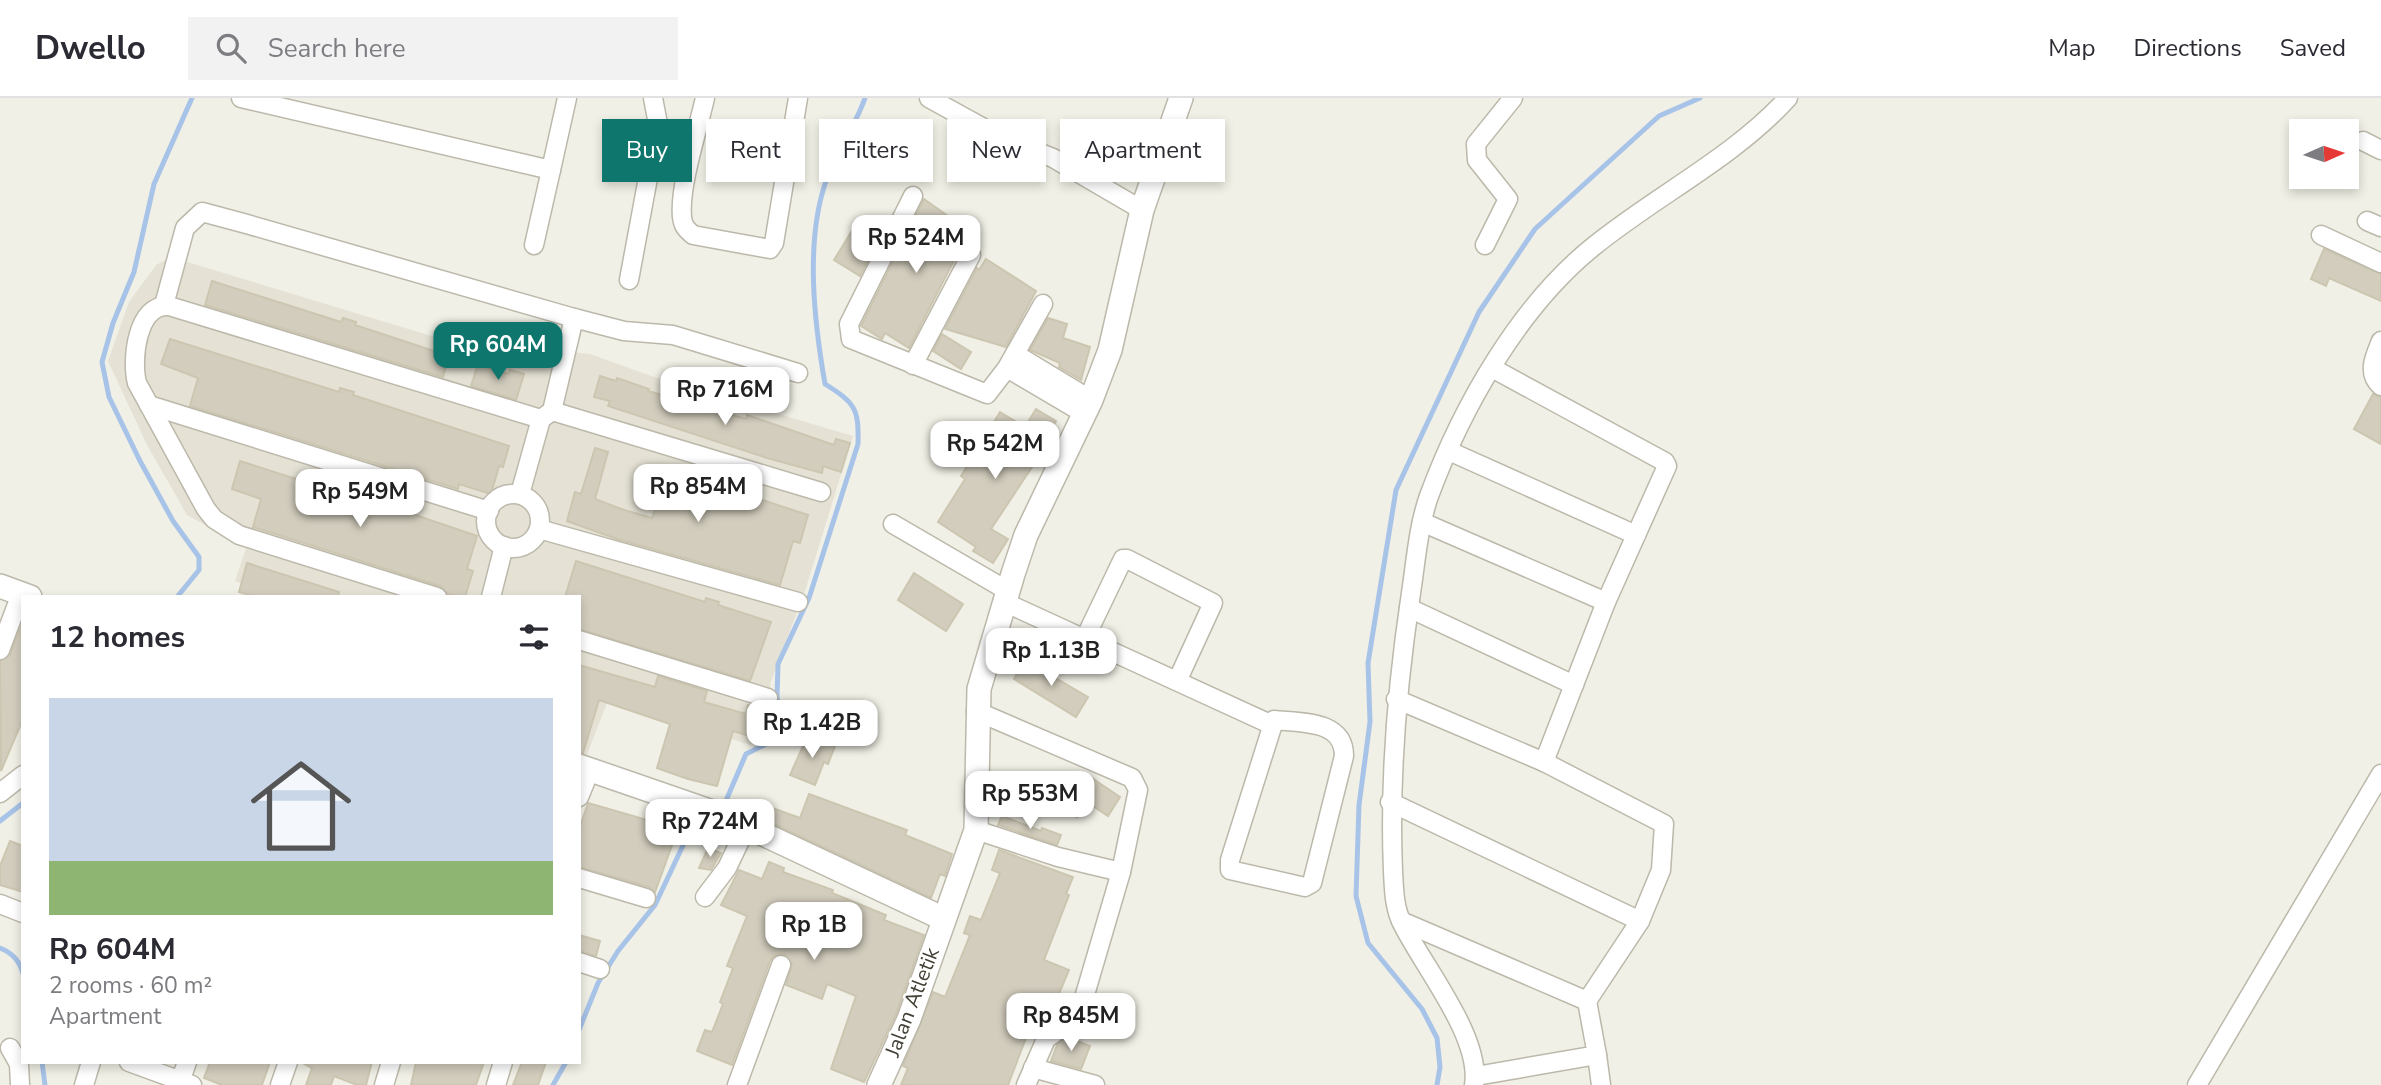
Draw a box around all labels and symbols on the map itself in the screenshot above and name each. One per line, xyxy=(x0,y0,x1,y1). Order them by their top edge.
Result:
north arrow xyxy=(2289,119,2359,189)
pin: Rp 524M xyxy=(851,216,981,275)
pin: Rp 604M xyxy=(433,322,563,382)
pin: Rp 716M xyxy=(660,368,790,427)
pin: Rp 542M xyxy=(930,422,1060,481)
pin: Rp 854M xyxy=(633,464,763,524)
pin: Rp 549M xyxy=(295,470,425,529)
pin: Rp 1.13B xyxy=(979,628,1123,688)
pin: Rp 1.42B xyxy=(740,700,884,760)
pin: Rp 553M xyxy=(965,772,1095,831)
pin: Rp 724M xyxy=(645,800,775,859)
pin: Rp 1B xyxy=(765,902,863,962)
street label: Jalan Atletik xyxy=(878,943,946,1062)
pin: Rp 845M xyxy=(1006,993,1136,1053)

